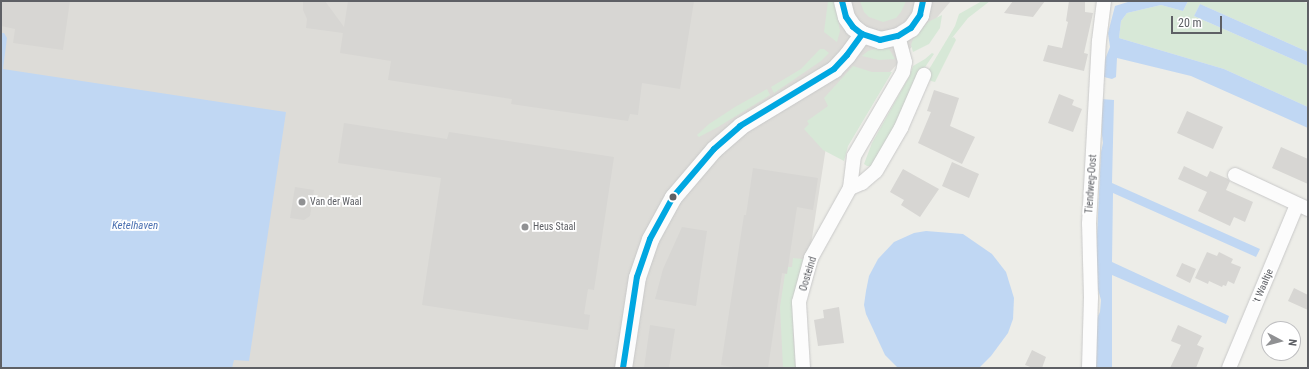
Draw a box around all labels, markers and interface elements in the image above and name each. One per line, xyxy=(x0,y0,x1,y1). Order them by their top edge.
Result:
scale bar xyxy=(1173,8,1224,34)
text: 20 m xyxy=(1178,16,1202,30)
street label: Tiendweg-Oost xyxy=(1083,154,1099,214)
unlabelled marker xyxy=(668,192,678,202)
place label: Van der Waal xyxy=(310,196,362,208)
marker: Van der Waal xyxy=(297,197,307,207)
water label: Ketelhaven xyxy=(112,219,158,233)
place label: Heus Staal xyxy=(533,221,576,233)
marker: Heus Staal xyxy=(520,222,530,232)
street label: Oosteind xyxy=(797,255,819,293)
street label: 't Waaltje xyxy=(1250,267,1276,305)
north arrow xyxy=(1261,321,1301,361)
text: N xyxy=(1286,338,1299,347)

